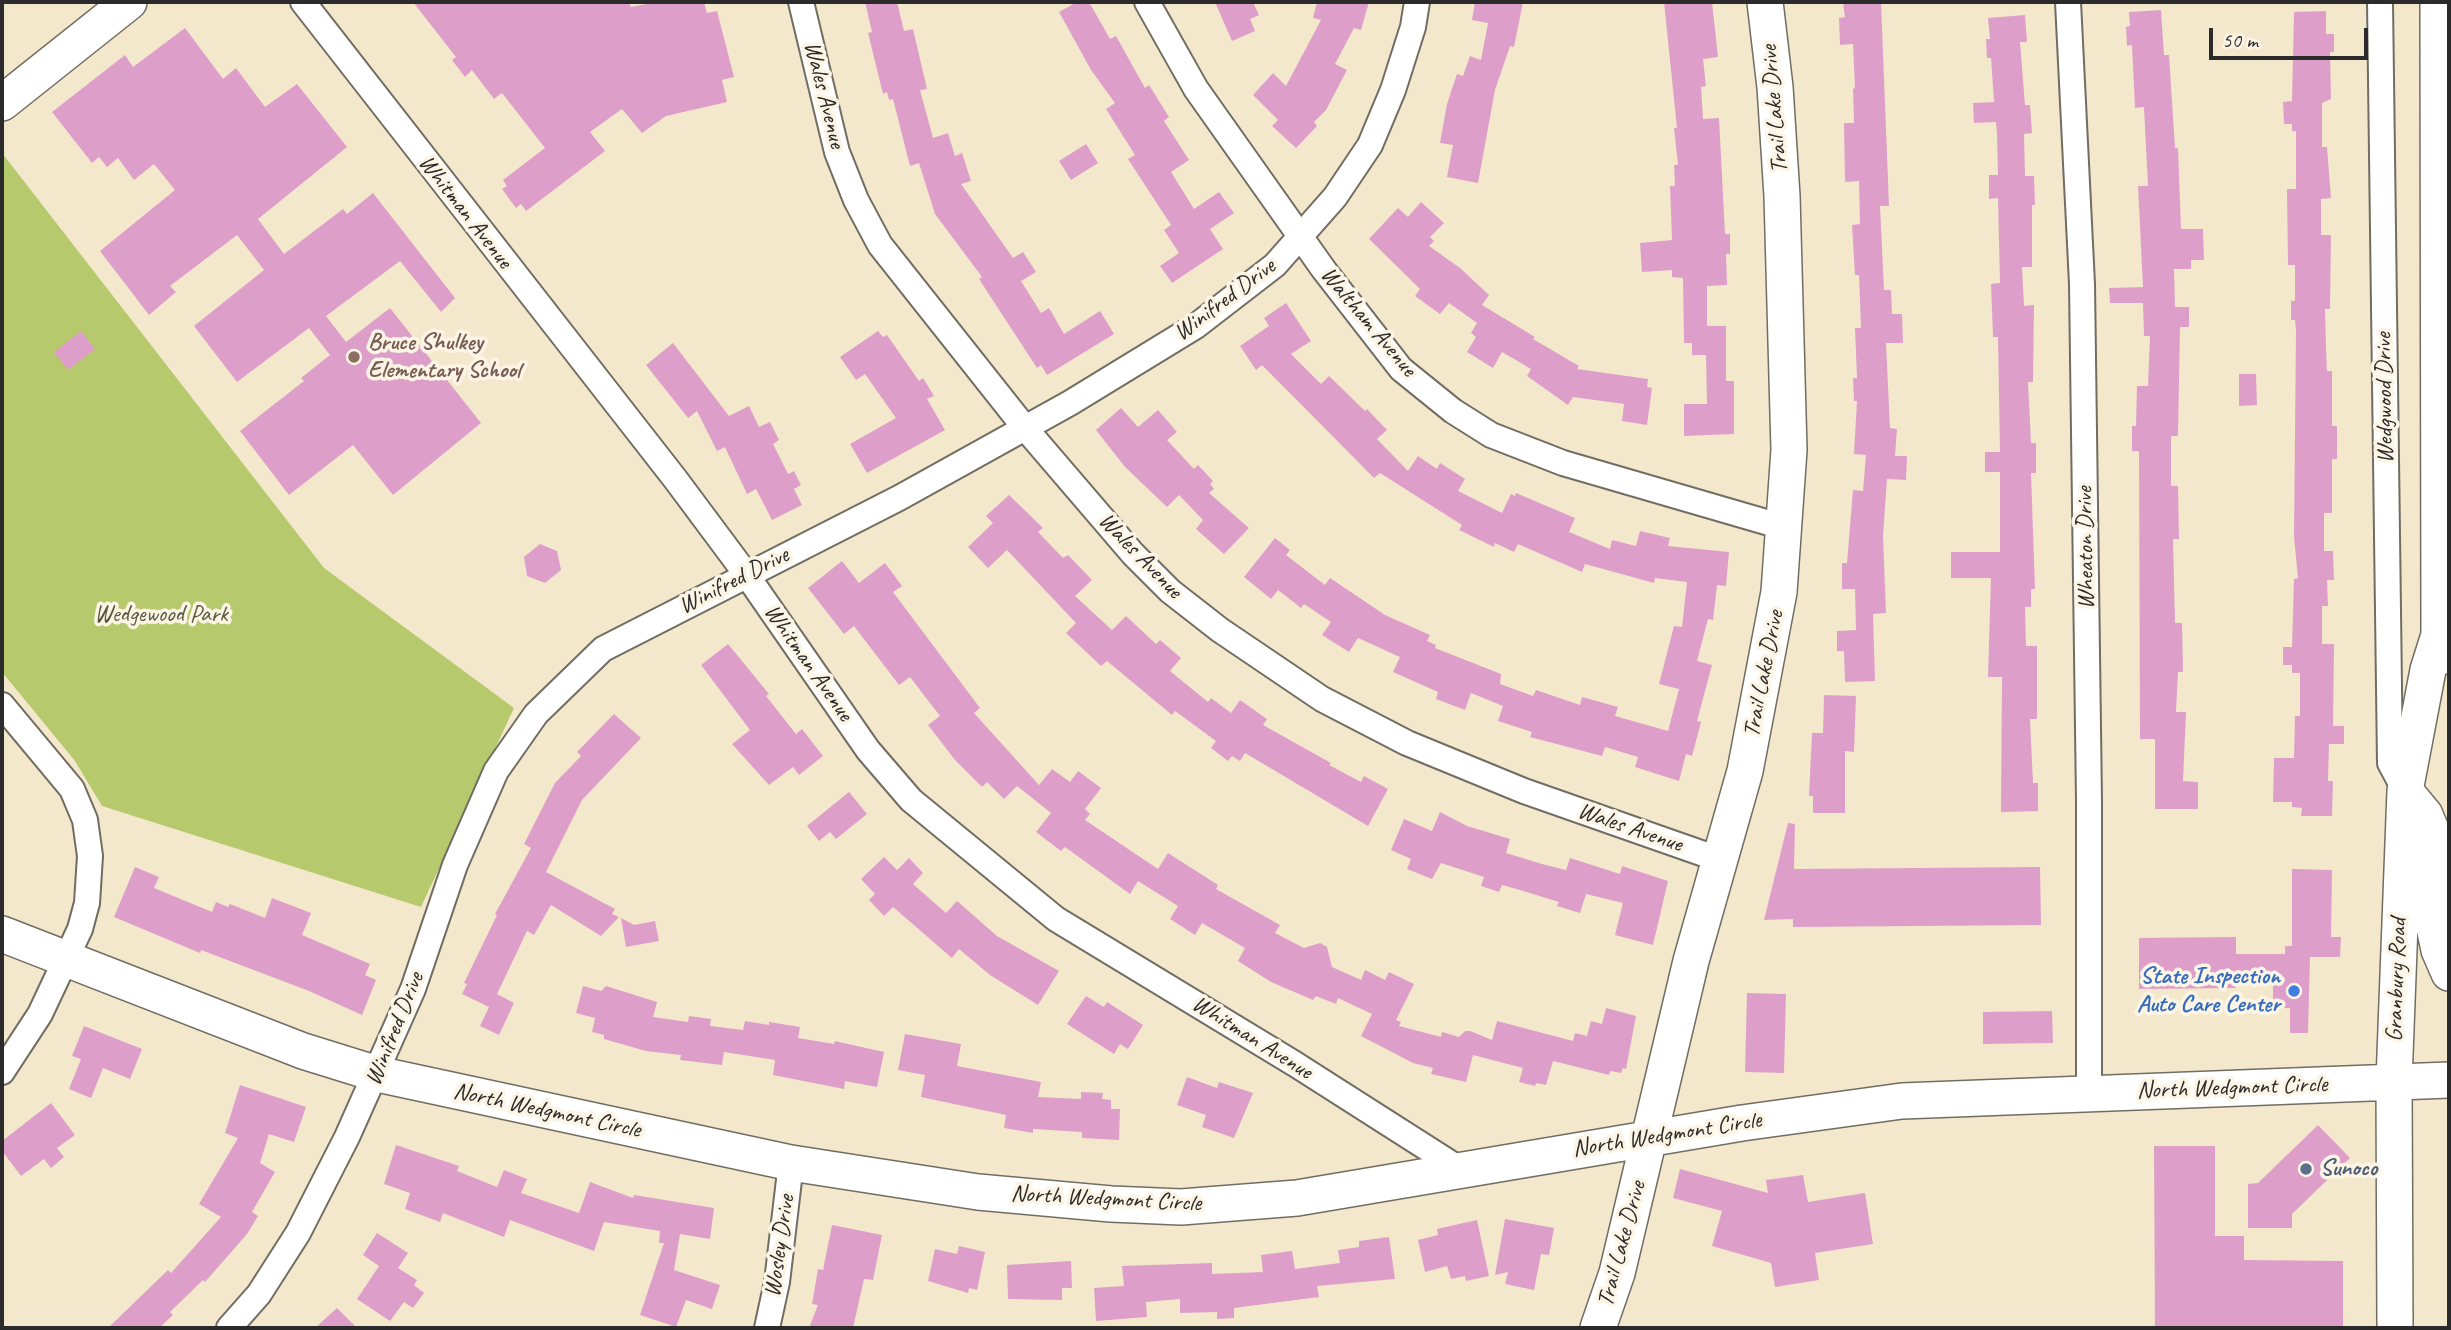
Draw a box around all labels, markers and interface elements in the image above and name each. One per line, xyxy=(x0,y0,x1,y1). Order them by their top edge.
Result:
scale bar xyxy=(2213,14,2372,58)
text: 50 m xyxy=(2222,27,2258,53)
street label: Wales Avenue xyxy=(797,39,851,151)
street label: Trail Lake Drive xyxy=(1755,44,1795,174)
street label: Whitman Avenue xyxy=(412,149,518,275)
street label: Winifred Drive xyxy=(1169,253,1281,347)
street label: Waltham Avenue xyxy=(1314,261,1422,383)
place label: Bruce Shulkey Elementary School xyxy=(368,329,520,385)
street label: Wedgwood Drive xyxy=(2369,332,2401,464)
marker: Bruce Shulkey Elementary School xyxy=(346,349,362,365)
street label: Wheaton Drive xyxy=(2071,486,2101,610)
street label: Wales Avenue xyxy=(1092,507,1188,605)
street label: Winifred Drive xyxy=(674,541,794,621)
street label: Whitman Avenue xyxy=(757,599,859,727)
park label: Wedgewood Park xyxy=(94,601,228,629)
street label: Trail Lake Drive xyxy=(1738,608,1790,740)
street label: Wales Avenue xyxy=(1574,797,1686,859)
street label: Granbury Road xyxy=(2380,918,2414,1042)
place label: State Inspection Auto Care Center xyxy=(2137,963,2280,1019)
street label: Winifred Drive xyxy=(359,968,431,1090)
marker: State Inspection Auto Care Center xyxy=(2286,983,2302,999)
street label: Whitman Avenue xyxy=(1187,990,1317,1086)
street label: North Wedgmont Circle xyxy=(2136,1070,2328,1106)
street label: North Wedgmont Circle xyxy=(451,1077,643,1145)
street label: North Wedgmont Circle xyxy=(1571,1106,1763,1164)
place label: Sunoco xyxy=(2320,1155,2377,1183)
marker: Sunoco xyxy=(2298,1161,2314,1177)
street label: Trail Lake Drive xyxy=(1591,1178,1653,1310)
street label: North Wedgmont Circle xyxy=(1010,1180,1202,1218)
street label: Wosley Drive xyxy=(759,1193,801,1299)

